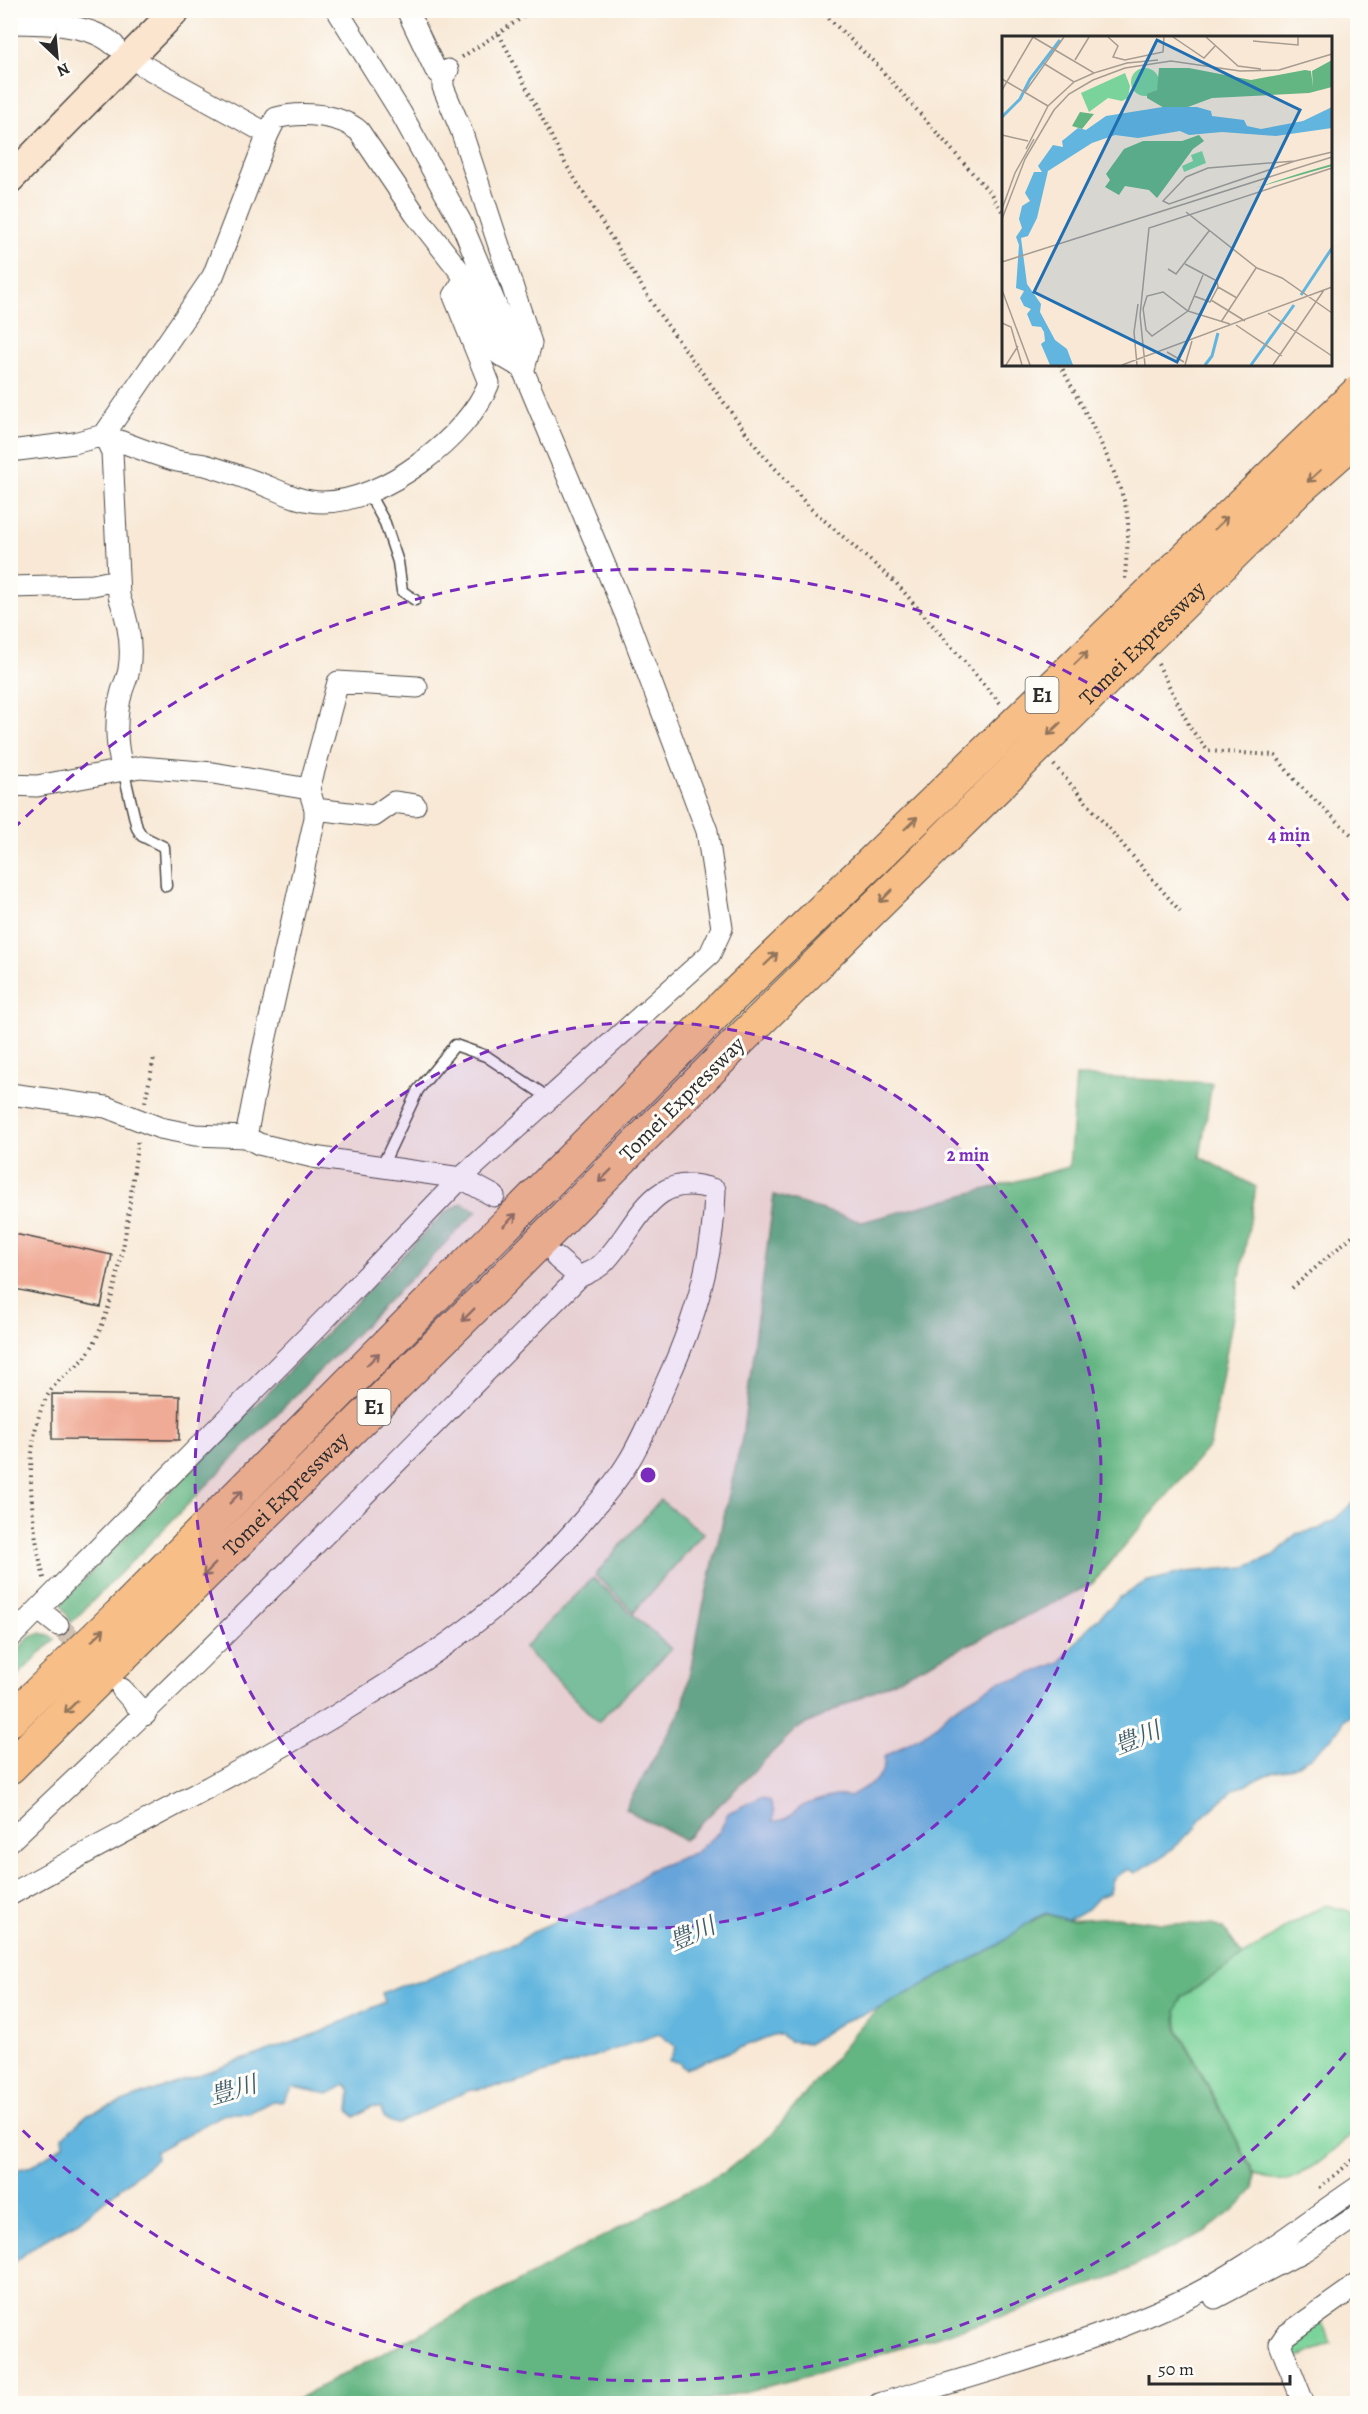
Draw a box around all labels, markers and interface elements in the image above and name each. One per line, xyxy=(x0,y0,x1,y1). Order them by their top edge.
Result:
north arrow xyxy=(27,27,87,87)
inset map xyxy=(1002,36,1332,366)
text: N xyxy=(53,57,73,82)
one-way arrow xyxy=(1307,469,1322,483)
one-way arrow xyxy=(1214,515,1229,530)
street label: Tomei Expressway xyxy=(1073,574,1212,712)
one-way arrow xyxy=(1073,651,1088,665)
road number: E1 xyxy=(1026,677,1058,713)
one-way arrow xyxy=(1047,722,1062,737)
one-way arrow xyxy=(903,815,918,830)
text: 4 min xyxy=(1268,823,1310,847)
one-way arrow xyxy=(878,889,893,903)
one-way arrow xyxy=(764,951,779,966)
street label: Tomei Expressway xyxy=(613,1030,751,1168)
text: 2 min xyxy=(947,1143,989,1167)
one-way arrow xyxy=(598,1169,613,1184)
one-way arrow xyxy=(503,1213,518,1228)
one-way arrow xyxy=(460,1307,475,1322)
one-way arrow xyxy=(366,1351,381,1366)
road number: E1 xyxy=(358,1389,391,1425)
street label: Tomei Expressway xyxy=(216,1425,356,1563)
centre of rings xyxy=(638,1465,658,1485)
one-way arrow xyxy=(229,1490,243,1505)
one-way arrow xyxy=(202,1562,217,1577)
one-way arrow xyxy=(91,1628,106,1643)
one-way arrow xyxy=(64,1700,78,1715)
water label: 豊川 xyxy=(1109,1713,1168,1762)
water label: 豊川 xyxy=(664,1908,723,1958)
water label: 豊川 xyxy=(206,2067,263,2112)
scale bar xyxy=(1149,2348,1290,2386)
text: 50 m xyxy=(1158,2357,1194,2381)

